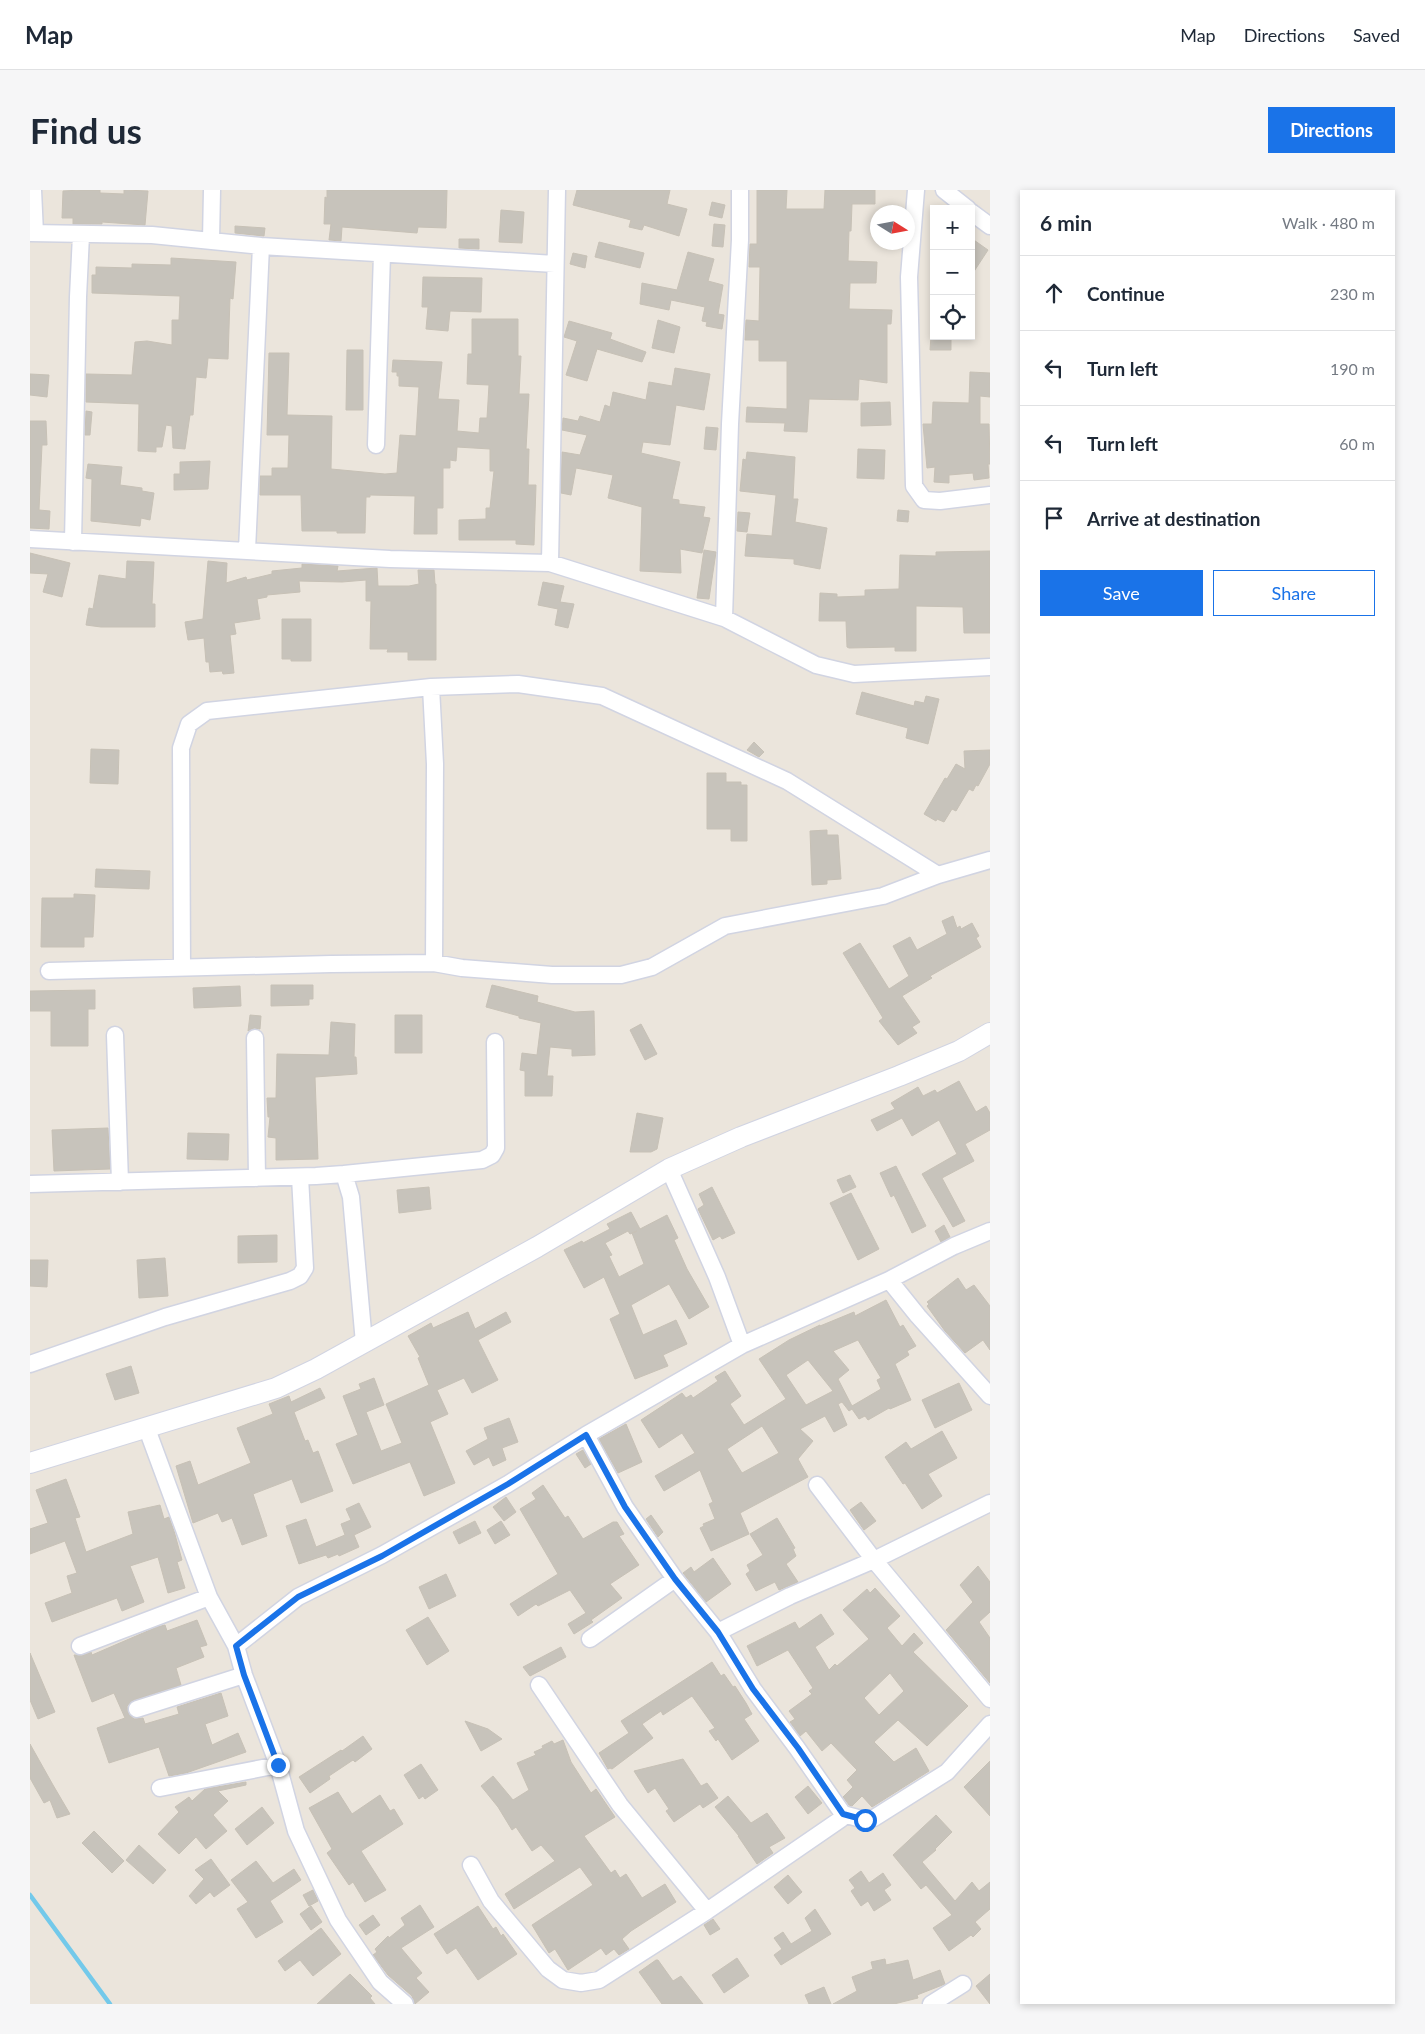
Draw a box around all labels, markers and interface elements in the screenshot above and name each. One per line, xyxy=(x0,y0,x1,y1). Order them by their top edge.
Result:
text: Map xyxy=(25,20,73,49)
text: Map xyxy=(1180,24,1216,46)
text: Directions xyxy=(1244,24,1325,46)
text: Saved xyxy=(1353,24,1400,46)
button: Directions xyxy=(1268,107,1395,153)
text: Find us xyxy=(30,109,142,151)
north arrow xyxy=(870,205,915,250)
map controls xyxy=(930,205,975,340)
button: + xyxy=(930,205,975,250)
text: 6 min xyxy=(1040,210,1092,235)
text: Walk · 480 m xyxy=(1282,213,1375,232)
button: − xyxy=(930,250,975,295)
icon: ahead xyxy=(1040,279,1068,307)
text: Continue xyxy=(1087,282,1165,305)
text: 230 m xyxy=(1330,284,1375,303)
button: locate xyxy=(930,295,975,340)
icon: left xyxy=(1040,354,1068,382)
text: Turn left xyxy=(1087,357,1158,380)
text: 190 m xyxy=(1330,359,1375,378)
icon: left xyxy=(1040,429,1068,457)
text: Turn left xyxy=(1087,432,1158,455)
text: 60 m xyxy=(1339,434,1375,453)
icon: arrive xyxy=(1040,504,1068,532)
text: Arrive at destination xyxy=(1087,507,1260,530)
button: Save xyxy=(1040,570,1203,616)
button: Share xyxy=(1213,570,1375,616)
route end xyxy=(267,1754,290,1777)
route start xyxy=(854,1809,877,1832)

